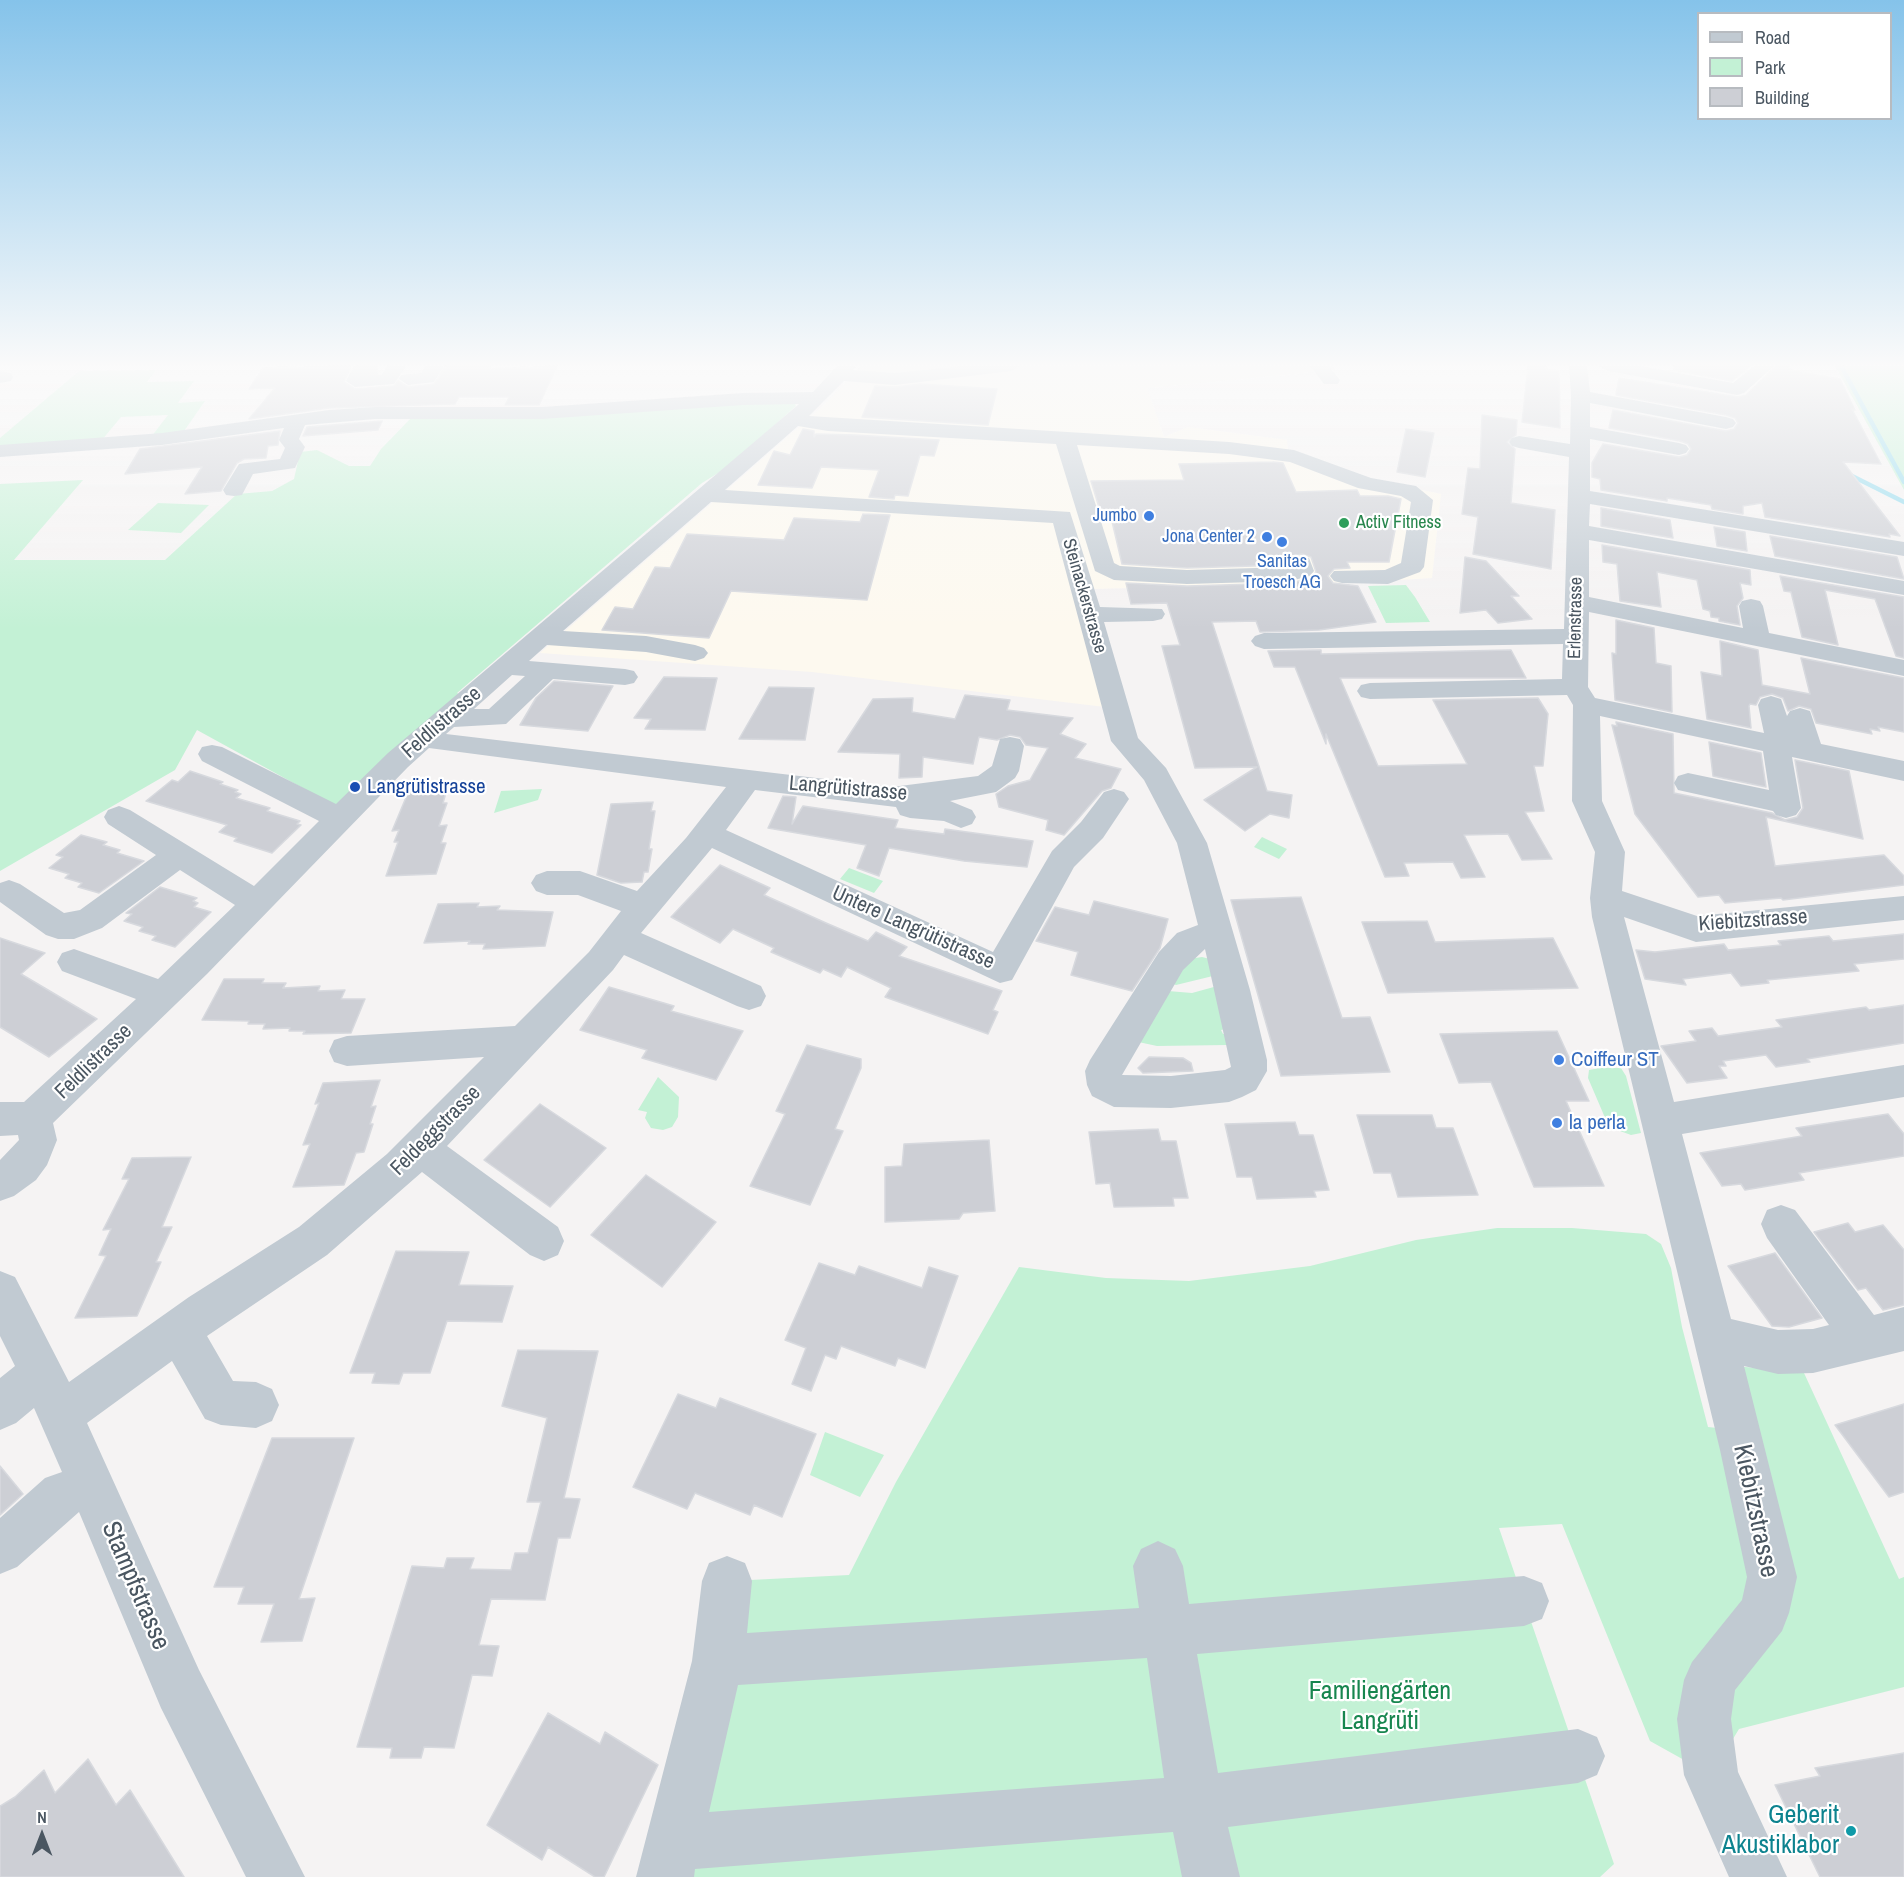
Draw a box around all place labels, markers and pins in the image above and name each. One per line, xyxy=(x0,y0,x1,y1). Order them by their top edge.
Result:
place label: Jumbo xyxy=(1093,505,1137,527)
marker: Jumbo xyxy=(1142,509,1156,523)
place label: Activ Fitness xyxy=(1356,512,1441,534)
marker: Activ Fitness xyxy=(1337,516,1351,530)
place label: Jona Center 2 xyxy=(1162,526,1255,548)
marker: Jona Center 2 xyxy=(1260,530,1274,544)
marker: Sanitas Troesch AG xyxy=(1275,535,1289,549)
place label: Sanitas Troesch AG xyxy=(1243,551,1321,594)
place label: Langrütistrasse xyxy=(367,774,486,800)
marker: Langrütistrasse xyxy=(348,780,362,794)
place label: Coiffeur ST xyxy=(1571,1047,1659,1073)
marker: Coiffeur ST xyxy=(1552,1053,1566,1067)
place label: la perla xyxy=(1569,1110,1625,1136)
marker: la perla xyxy=(1550,1116,1564,1130)
place label: Geberit Akustiklabor xyxy=(1722,1800,1839,1862)
marker: Geberit Akustiklabor xyxy=(1844,1824,1858,1838)

